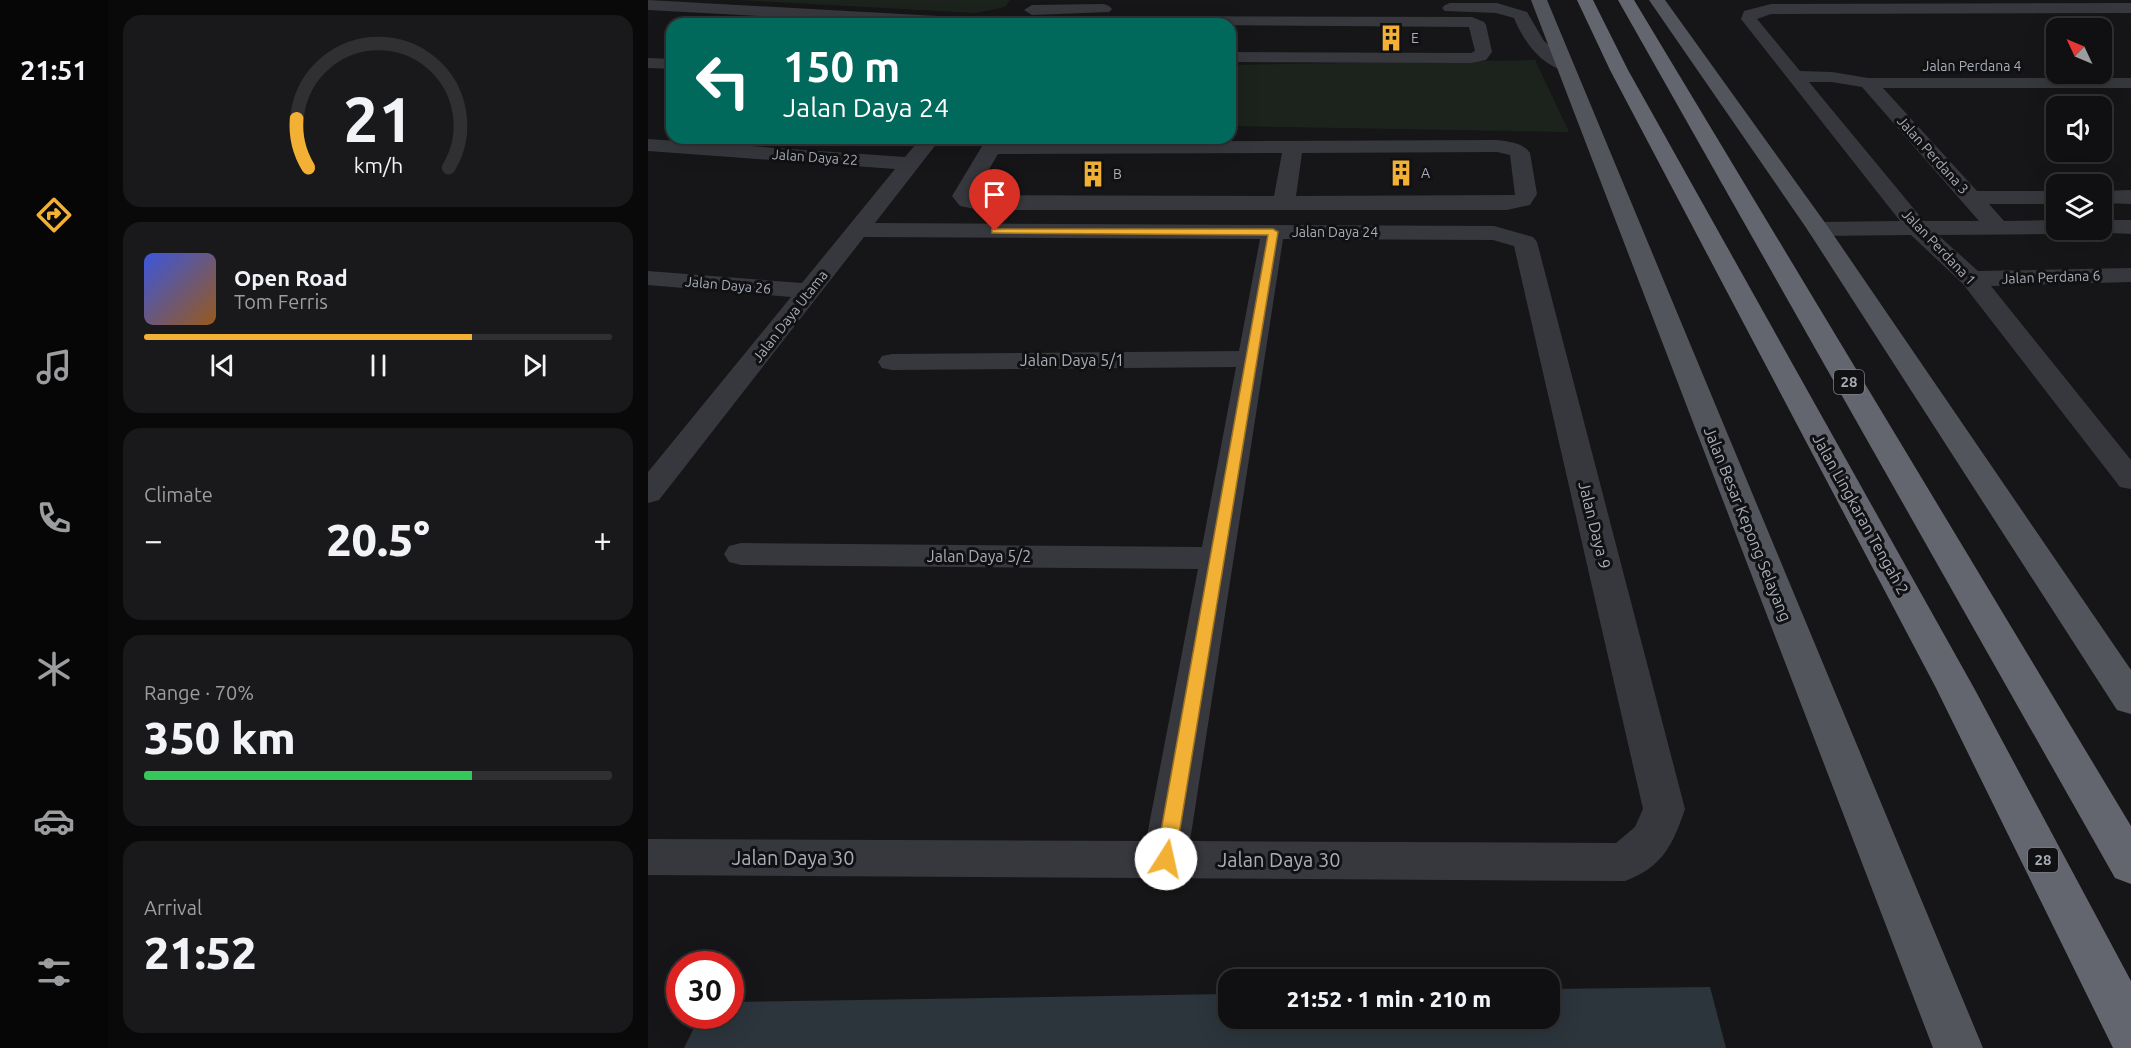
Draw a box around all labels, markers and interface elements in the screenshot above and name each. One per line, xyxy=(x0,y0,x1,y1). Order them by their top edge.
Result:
north arrow xyxy=(2046,18,2112,84)
map controls xyxy=(2046,18,2112,240)
building icon: E xyxy=(1376,23,1406,53)
place label: E xyxy=(1411,30,1419,46)
icon: left xyxy=(684,42,762,120)
text: 150 m xyxy=(783,43,900,90)
text: 21:51 xyxy=(20,55,88,85)
street label: Jalan Perdana 4 xyxy=(1923,58,2022,74)
text: 21 xyxy=(343,84,413,154)
text: Jalan Daya 24 xyxy=(783,92,949,122)
button: sound xyxy=(2046,96,2112,162)
street label: Jalan Perdana 3 xyxy=(1894,113,1972,197)
street label: Jalan Daya 22 xyxy=(771,146,859,168)
text: km/h xyxy=(353,153,403,177)
building icon: A xyxy=(1386,158,1416,188)
building icon: B xyxy=(1078,159,1108,189)
place label: A xyxy=(1421,165,1430,181)
place label: B xyxy=(1113,166,1122,182)
pin xyxy=(969,169,1020,231)
button: layers xyxy=(2046,174,2112,240)
icon: arrive xyxy=(978,178,1011,211)
icon: directions xyxy=(33,194,75,236)
street label: Jalan Perdana 1 xyxy=(1899,206,1979,288)
street label: Jalan Daya 24 xyxy=(1292,224,1378,240)
text: Open Road xyxy=(234,265,348,290)
street label: Jalan Daya Utama xyxy=(749,267,831,365)
street label: Jalan Perdana 6 xyxy=(2001,267,2101,287)
street label: Jalan Daya 26 xyxy=(684,273,772,297)
text: Tom Ferris xyxy=(234,290,328,313)
icon: music xyxy=(33,346,75,388)
icon: previous xyxy=(206,349,239,382)
icon: pause xyxy=(362,349,395,382)
icon: next xyxy=(518,349,551,382)
street label: Jalan Daya 5/1 xyxy=(1020,351,1124,369)
road number: 28 xyxy=(1834,370,1864,394)
street label: Jalan Besar Kepong Selayang xyxy=(1701,424,1795,624)
street label: Jalan Lingkaran Tengah 2 xyxy=(1809,431,1913,597)
street label: Jalan Daya 9 xyxy=(1575,479,1615,571)
text: Climate xyxy=(144,483,213,506)
icon: phone xyxy=(33,497,75,539)
text: 20.5° xyxy=(326,514,430,565)
text: − xyxy=(144,521,163,558)
text: + xyxy=(593,521,612,558)
street label: Jalan Daya 5/2 xyxy=(927,547,1031,565)
icon: climate xyxy=(33,648,75,690)
text: Range · 70% xyxy=(144,681,254,704)
text: 350 km xyxy=(144,712,296,763)
icon: car xyxy=(33,800,75,842)
position arrow xyxy=(1134,827,1198,891)
street label: Jalan Daya 30 xyxy=(731,846,855,869)
street label: Jalan Daya 30 xyxy=(1217,848,1341,871)
road number: 28 xyxy=(2028,848,2058,872)
text: Arrival xyxy=(144,896,202,919)
text: 21:52 xyxy=(144,927,257,978)
icon: filters xyxy=(33,951,75,993)
speed limit sign: 30 xyxy=(666,951,744,1029)
text: 21:52 · 1 min · 210 m xyxy=(1287,986,1491,1011)

